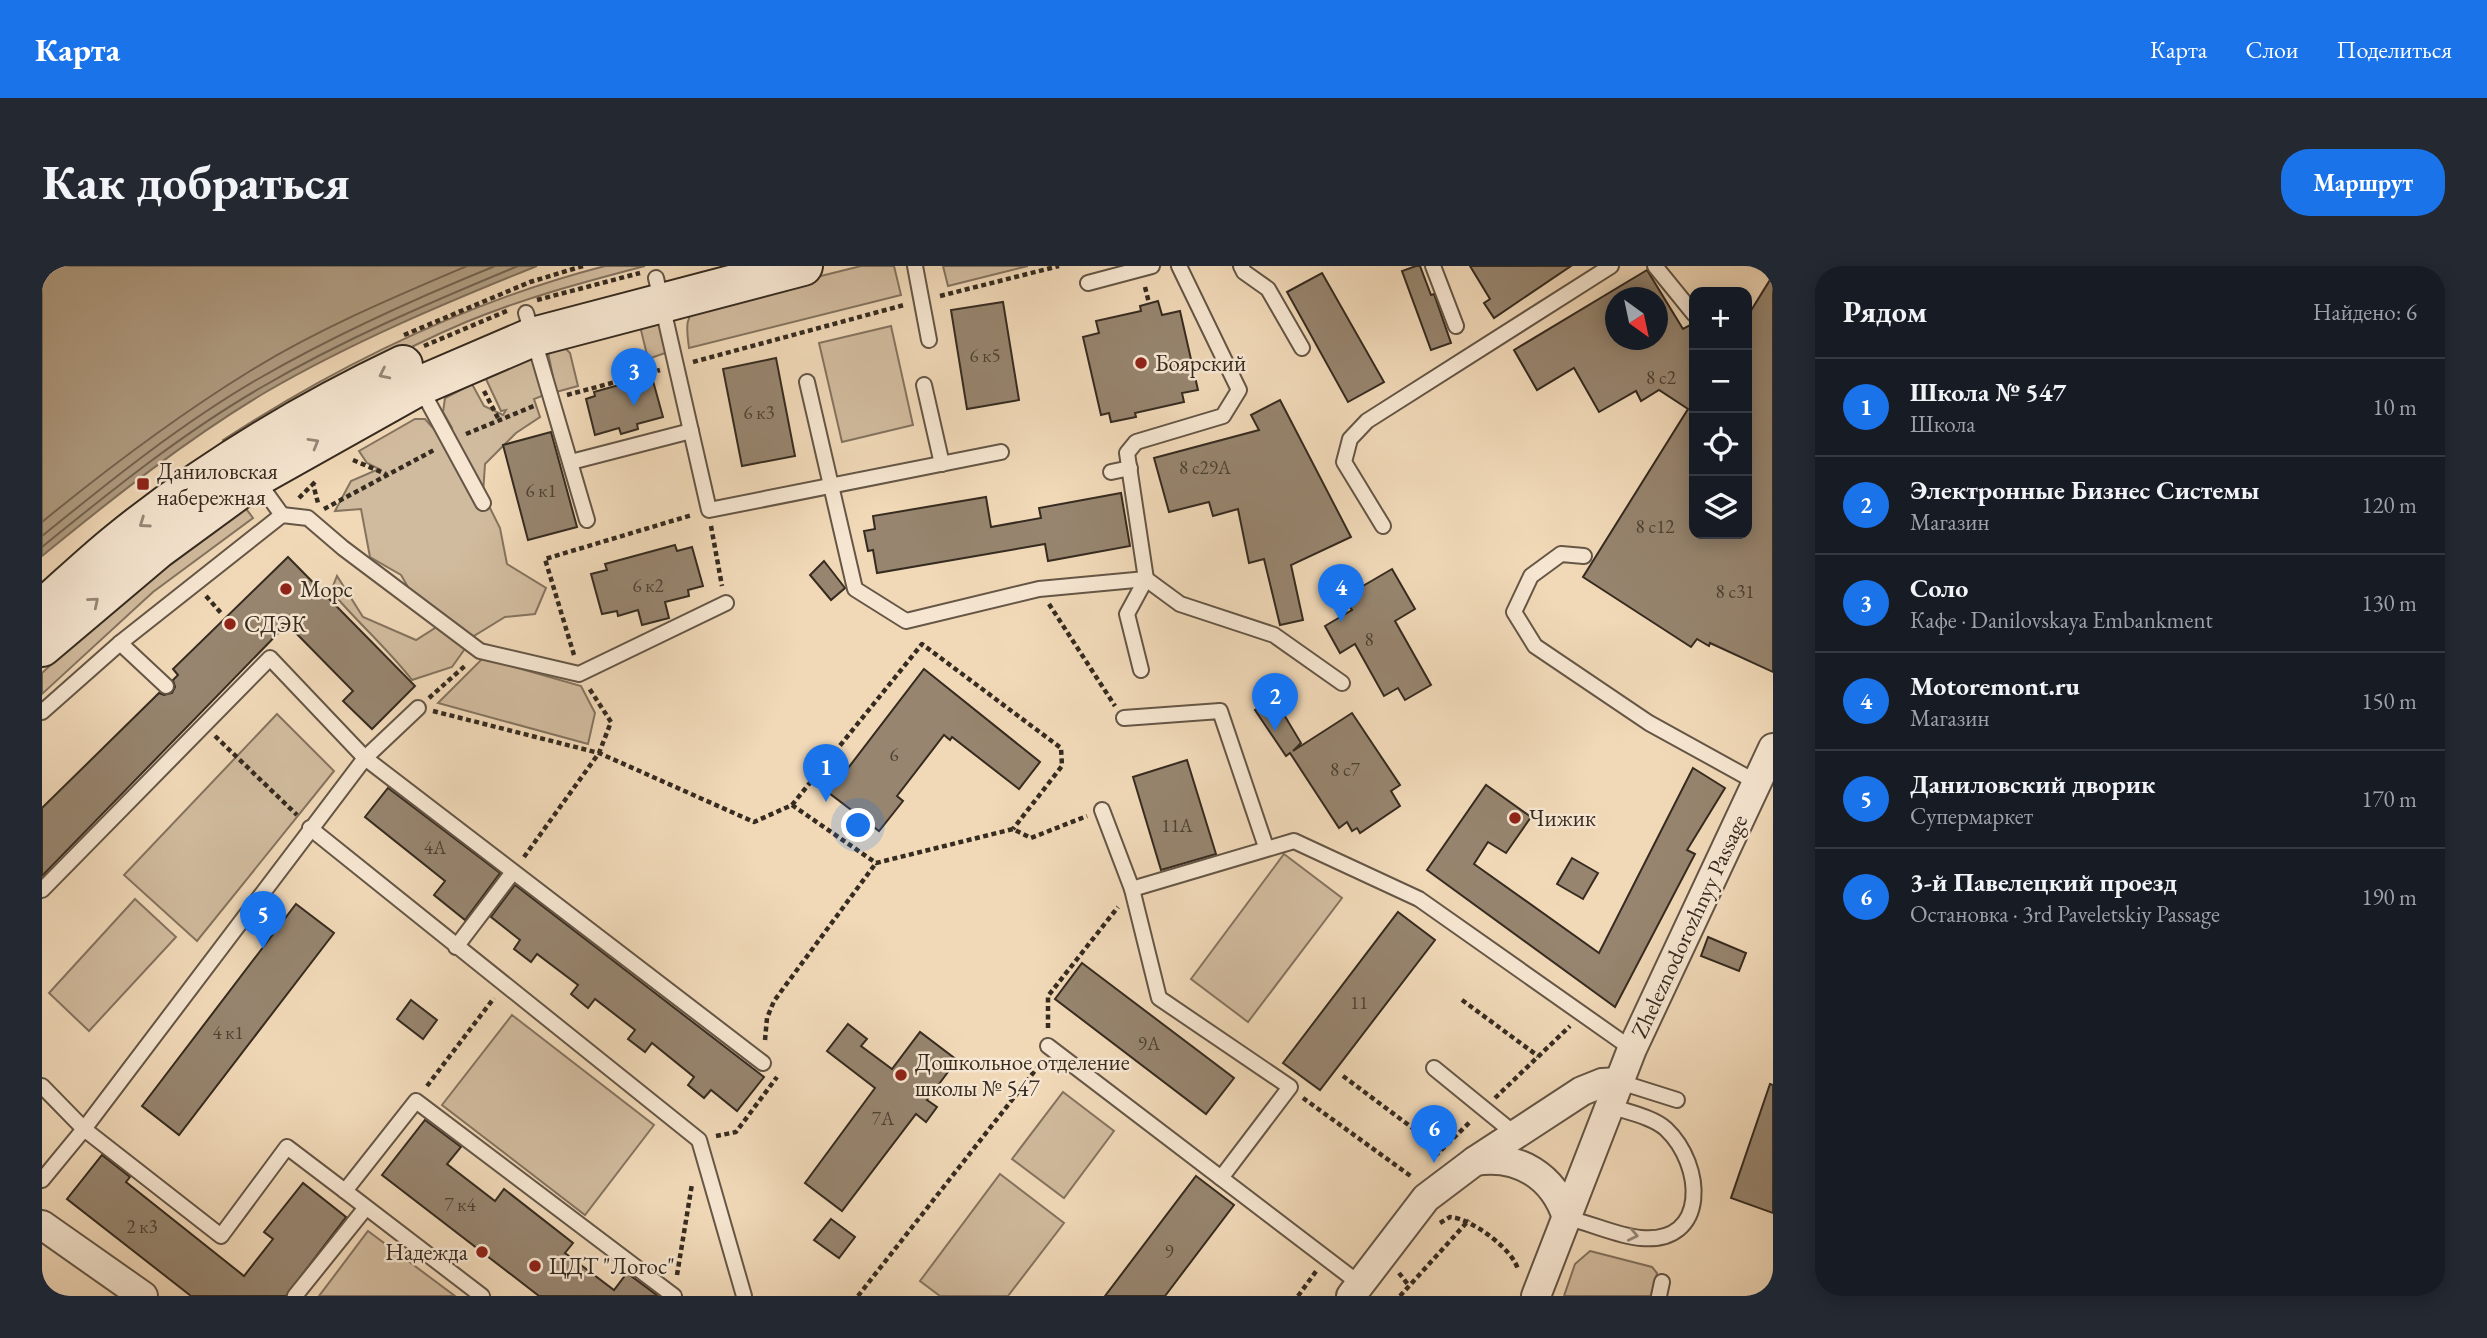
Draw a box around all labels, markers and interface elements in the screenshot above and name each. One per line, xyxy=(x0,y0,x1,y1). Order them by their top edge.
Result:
text: Карта xyxy=(35,28,120,71)
text: Карта xyxy=(2150,34,2207,65)
text: Слои xyxy=(2245,34,2299,65)
text: Поделиться xyxy=(2337,34,2452,65)
button: Маршрут xyxy=(2281,149,2445,216)
text: Как добраться xyxy=(42,150,350,214)
north arrow xyxy=(1605,287,1668,350)
map controls xyxy=(1689,287,1752,539)
button: + xyxy=(1689,287,1752,350)
text: Рядом xyxy=(1843,292,1927,331)
text: Найдено: 6 xyxy=(2313,297,2417,327)
house number: 6 к5 xyxy=(969,343,1001,368)
pin: 3 xyxy=(611,348,657,406)
place label: Боярский xyxy=(1155,348,1246,378)
button: − xyxy=(1689,350,1752,413)
marker: Боярский xyxy=(1133,355,1149,371)
house number: 8 с2 xyxy=(1646,365,1676,390)
one-way arrow xyxy=(379,366,391,380)
text: Школа № 547 xyxy=(1910,375,2066,409)
text: 1 xyxy=(1860,392,1872,422)
text: 10 m xyxy=(2372,392,2417,422)
house number: 6 к3 xyxy=(743,400,775,425)
text: Школа xyxy=(1910,409,1975,439)
button: locate xyxy=(1689,413,1752,476)
one-way arrow xyxy=(306,439,319,452)
house number: 8 с29А xyxy=(1179,455,1232,480)
place label: Даниловская набережная xyxy=(157,456,278,512)
text: Электронные Бизнес Системы xyxy=(1910,473,2259,507)
marker: Даниловская набережная xyxy=(135,476,151,492)
button: layers xyxy=(1689,476,1752,539)
house number: 6 к1 xyxy=(525,478,557,503)
text: 2 xyxy=(1860,490,1872,520)
text: 120 m xyxy=(2361,490,2417,520)
text: Магазин xyxy=(1910,507,1989,537)
house number: 8 с12 xyxy=(1636,514,1674,539)
one-way arrow xyxy=(139,515,152,527)
pin: 4 xyxy=(1318,564,1364,622)
text: Соло xyxy=(1910,571,1968,605)
house number: 6 к2 xyxy=(632,573,664,598)
place label: Морс xyxy=(300,574,353,604)
house number: 8 с31 xyxy=(1716,579,1754,604)
marker: Морс xyxy=(278,581,294,597)
text: 3 xyxy=(1860,588,1872,618)
text: 130 m xyxy=(2361,588,2417,618)
one-way arrow xyxy=(87,598,99,611)
text: Кафе · Danilovskaya Embankment xyxy=(1910,605,2213,635)
place label: СДЭК xyxy=(244,609,308,639)
marker: СДЭК xyxy=(222,616,238,632)
house number: 8 xyxy=(1364,627,1374,652)
text: Motoremont.ru xyxy=(1910,669,2080,703)
pin: 2 xyxy=(1252,673,1298,731)
text: 4 xyxy=(1860,686,1872,716)
text: 150 m xyxy=(2361,686,2417,716)
text: Магазин xyxy=(1910,703,1989,733)
house number: 6 xyxy=(889,742,899,767)
pin: 1 xyxy=(803,744,849,802)
house number: 8 с7 xyxy=(1330,757,1361,782)
text: Даниловский дворик xyxy=(1910,767,2155,801)
text: 5 xyxy=(1860,784,1872,814)
text: 170 m xyxy=(2361,784,2417,814)
text: Супермаркет xyxy=(1910,801,2033,831)
place label: Чижик xyxy=(1529,803,1596,833)
your location xyxy=(841,808,875,842)
street label: Zheleznodorozhnyy Passage xyxy=(1624,809,1754,1043)
marker: Чижик xyxy=(1507,810,1523,826)
house number: 11А xyxy=(1161,813,1194,838)
house number: 4А xyxy=(424,835,447,860)
text: 3-й Павелецкий проезд xyxy=(1910,865,2177,899)
text: 6 xyxy=(1860,882,1872,912)
text: 190 m xyxy=(2361,882,2417,912)
pin: 5 xyxy=(240,891,286,949)
text: Остановка · 3rd Paveletskiy Passage xyxy=(1910,899,2220,929)
house number: 11 xyxy=(1350,990,1368,1015)
house number: 4 к1 xyxy=(212,1020,244,1045)
house number: 9А xyxy=(1138,1031,1161,1056)
place label: Дошкольное отделение школы № 547 xyxy=(915,1047,1130,1103)
marker: Дошкольное отделение школы № 547 xyxy=(893,1067,909,1083)
pin: 6 xyxy=(1411,1105,1457,1163)
house number: 7А xyxy=(872,1106,895,1131)
house number: 7 к4 xyxy=(444,1192,476,1217)
house number: 2 к3 xyxy=(126,1214,158,1239)
one-way arrow xyxy=(1627,1227,1639,1242)
place label: Надежда xyxy=(385,1237,469,1267)
house number: 9 xyxy=(1164,1239,1174,1264)
marker: Надежда xyxy=(474,1244,490,1260)
place label: ЦДТ "Логос" xyxy=(549,1251,675,1281)
marker: ЦДТ "Логос" xyxy=(527,1258,543,1274)

